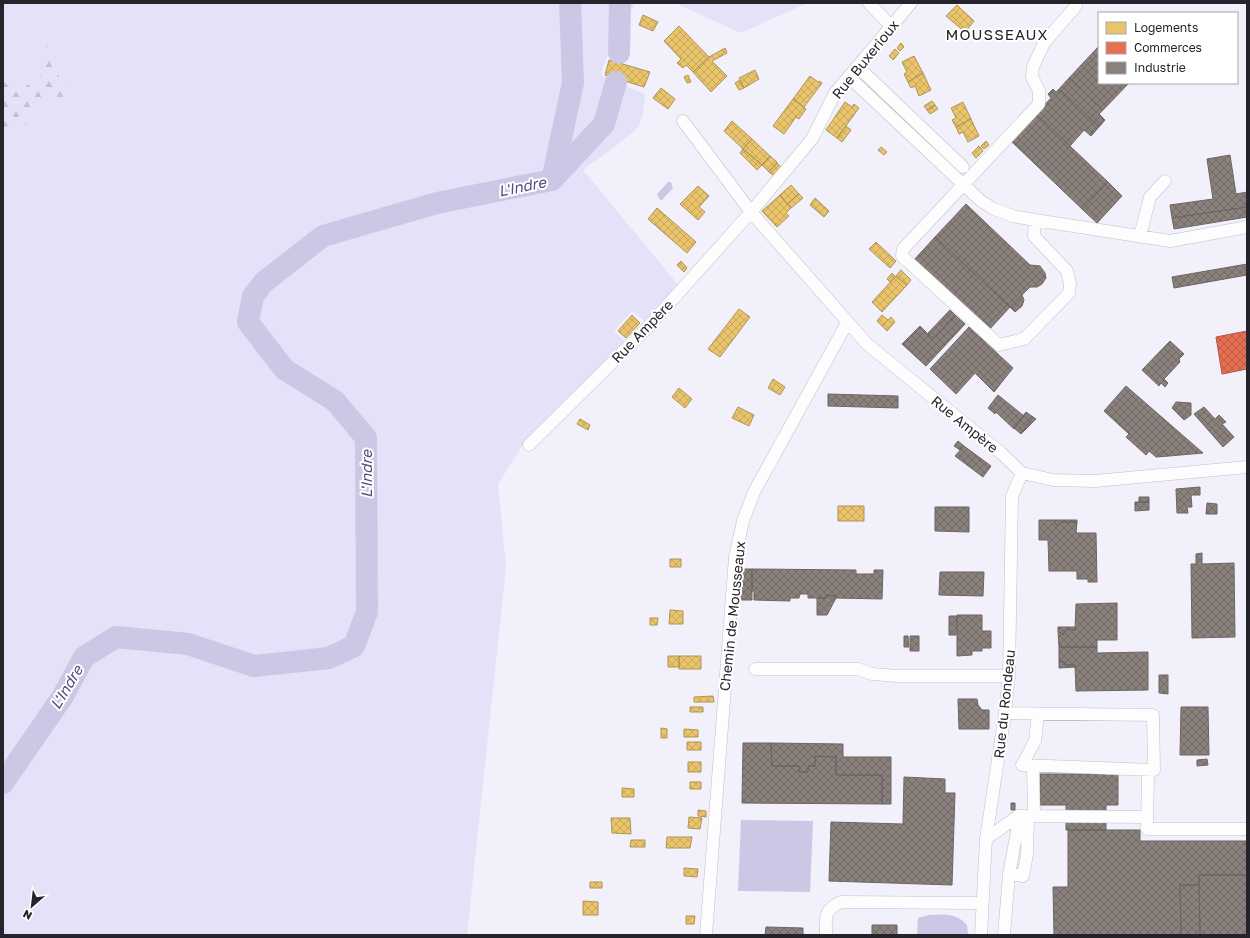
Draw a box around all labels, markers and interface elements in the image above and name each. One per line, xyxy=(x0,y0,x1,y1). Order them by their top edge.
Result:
legend xyxy=(1098,12,1238,84)
street label: Rue Buxerioux xyxy=(828,16,902,102)
text: Logements xyxy=(1134,20,1198,35)
district label: MOUSSEAUX xyxy=(946,25,1048,43)
text: Commerces xyxy=(1134,40,1202,55)
text: Industrie xyxy=(1134,60,1186,75)
water label: L'Indre xyxy=(497,172,549,200)
street label: Rue Ampère xyxy=(608,296,676,366)
street label: Rue Ampère xyxy=(928,392,1002,456)
water label: L'Indre xyxy=(357,449,375,498)
street label: Chemin de Mousseaux xyxy=(716,540,748,692)
street label: Rue du Rondeau xyxy=(990,649,1018,759)
water label: L'Indre xyxy=(46,661,87,712)
north arrow xyxy=(12,886,52,926)
text: N xyxy=(20,908,34,923)

